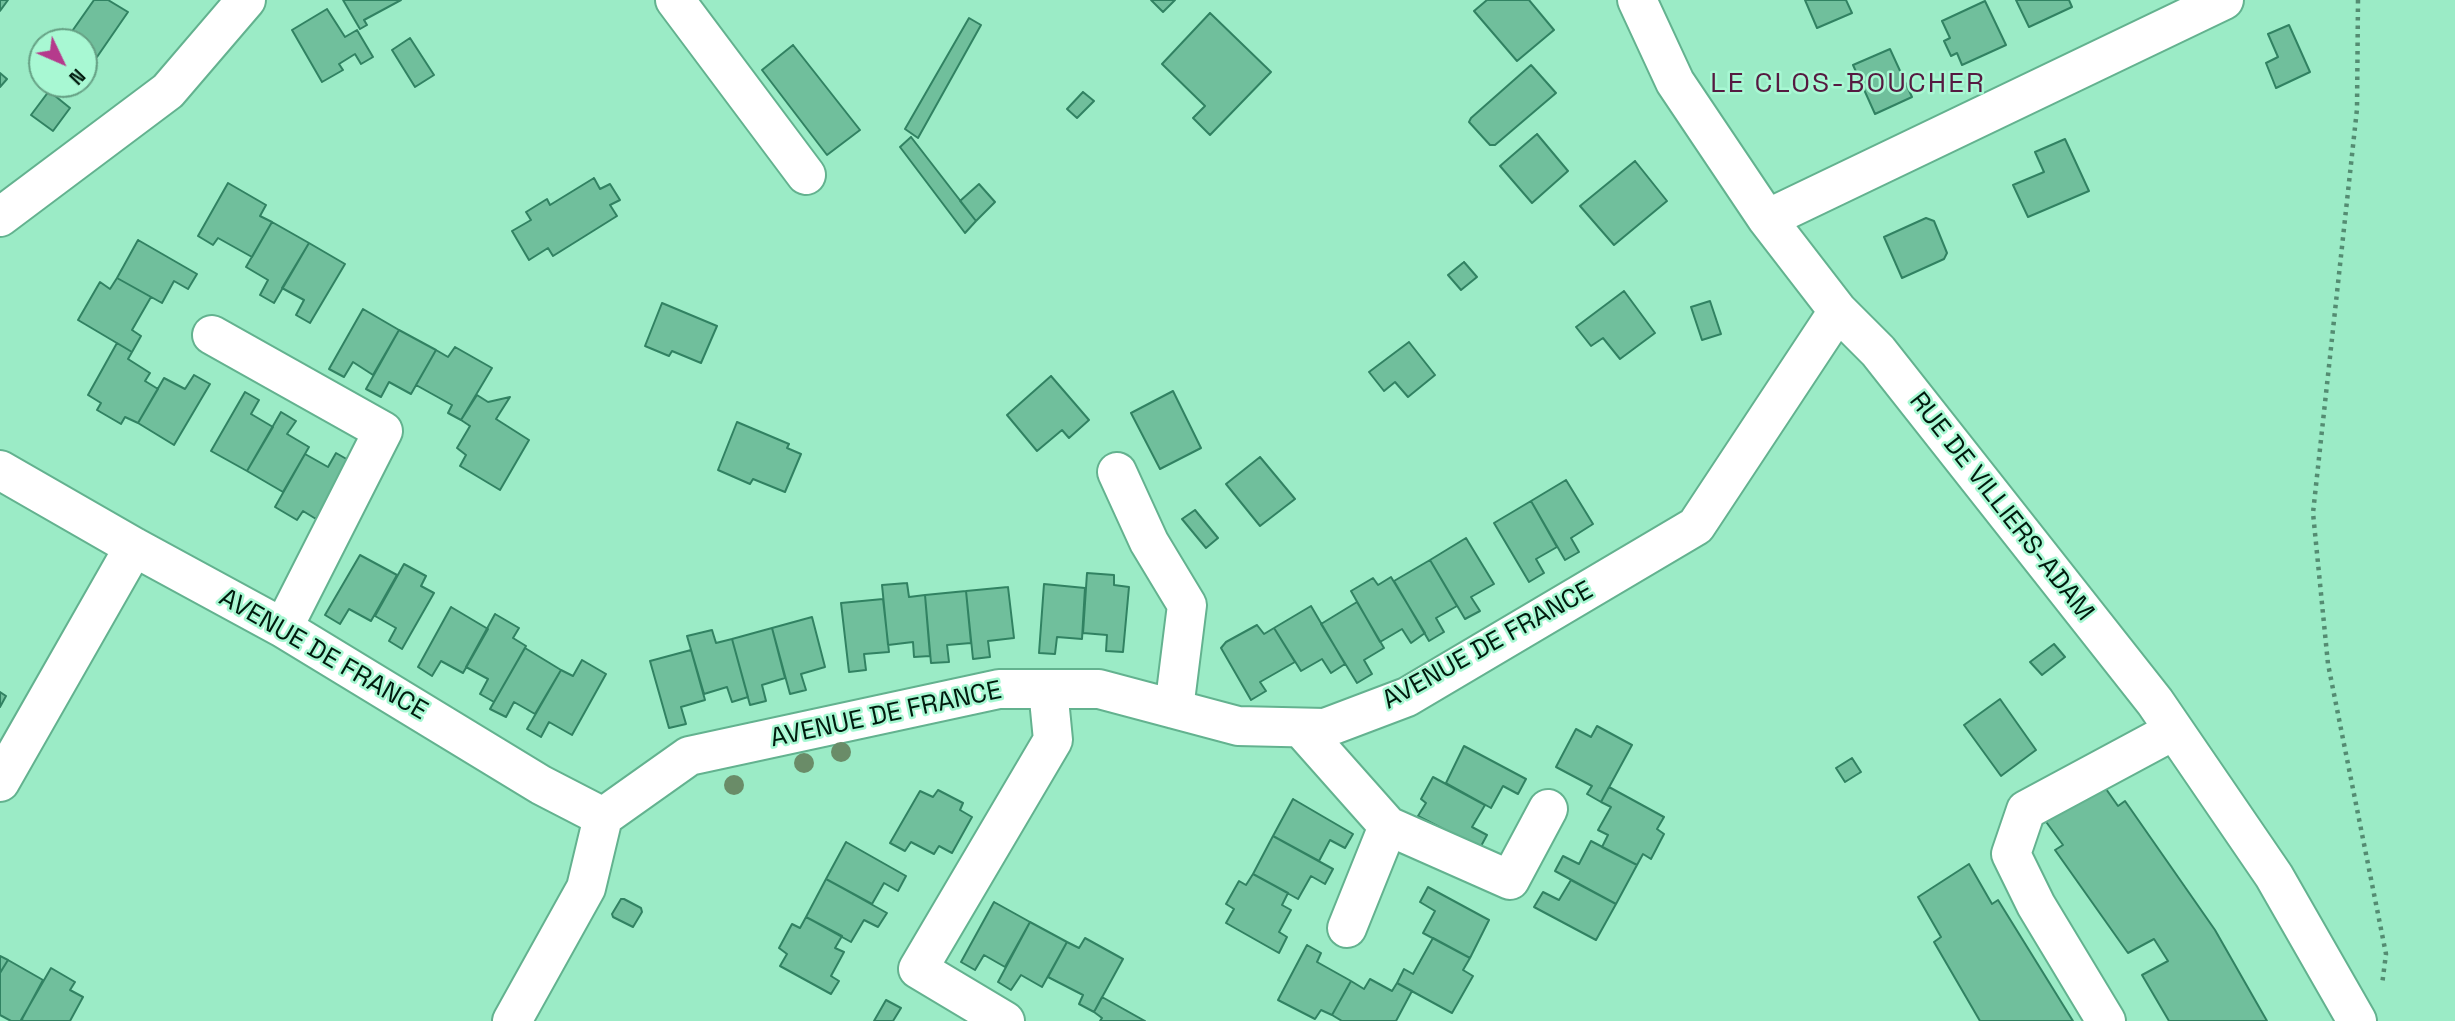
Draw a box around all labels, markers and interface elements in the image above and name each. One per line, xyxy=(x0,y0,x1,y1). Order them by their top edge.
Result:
north arrow xyxy=(28,28,98,98)
text: N xyxy=(64,63,90,90)
district label: LE CLOS-BOUCHER xyxy=(1712,67,1984,101)
street label: RUE DE VILLIERS-ADAM xyxy=(1902,386,2100,628)
street label: AVENUE DE FRANCE xyxy=(1377,575,1599,717)
street label: AVENUE DE FRANCE xyxy=(213,583,433,727)
street label: AVENUE DE FRANCE xyxy=(768,675,1004,755)

